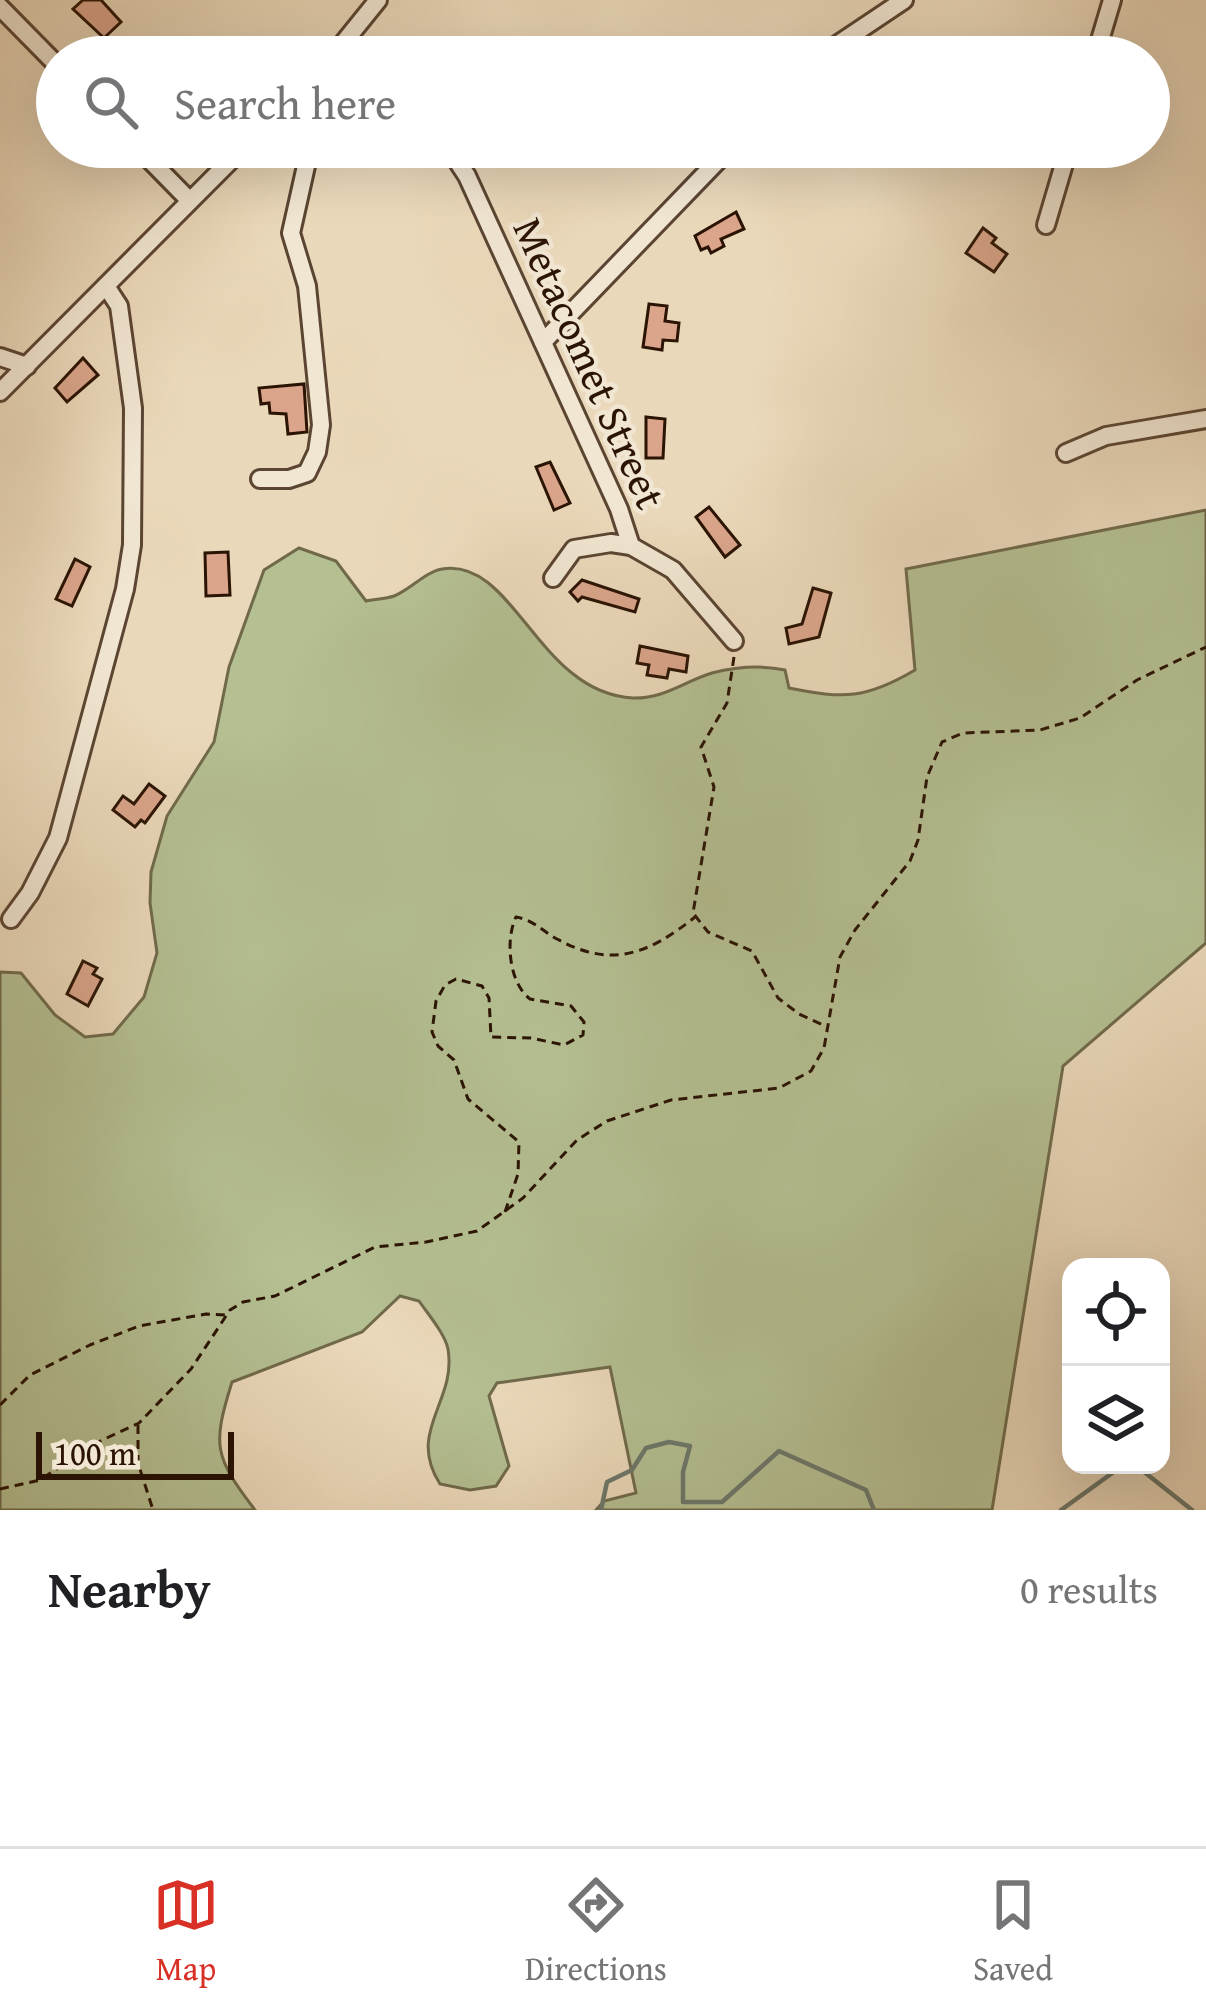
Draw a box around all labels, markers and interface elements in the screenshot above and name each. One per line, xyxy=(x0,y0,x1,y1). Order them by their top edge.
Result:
search box xyxy=(36,36,1170,168)
icon: search xyxy=(78,69,144,135)
text: Search here xyxy=(174,70,396,135)
street label: Metacomet Street xyxy=(499,207,682,518)
map controls xyxy=(1062,1258,1170,1474)
button: locate xyxy=(1062,1258,1170,1366)
button: layers xyxy=(1062,1366,1170,1474)
scale bar xyxy=(36,1426,234,1479)
text: 100 m xyxy=(54,1429,136,1477)
text: Nearby xyxy=(48,1551,211,1626)
text: 0 results xyxy=(1020,1560,1158,1617)
tab: Map xyxy=(153,1872,219,1992)
tab: Directions xyxy=(525,1872,667,1992)
tab: Saved xyxy=(973,1872,1053,1992)

